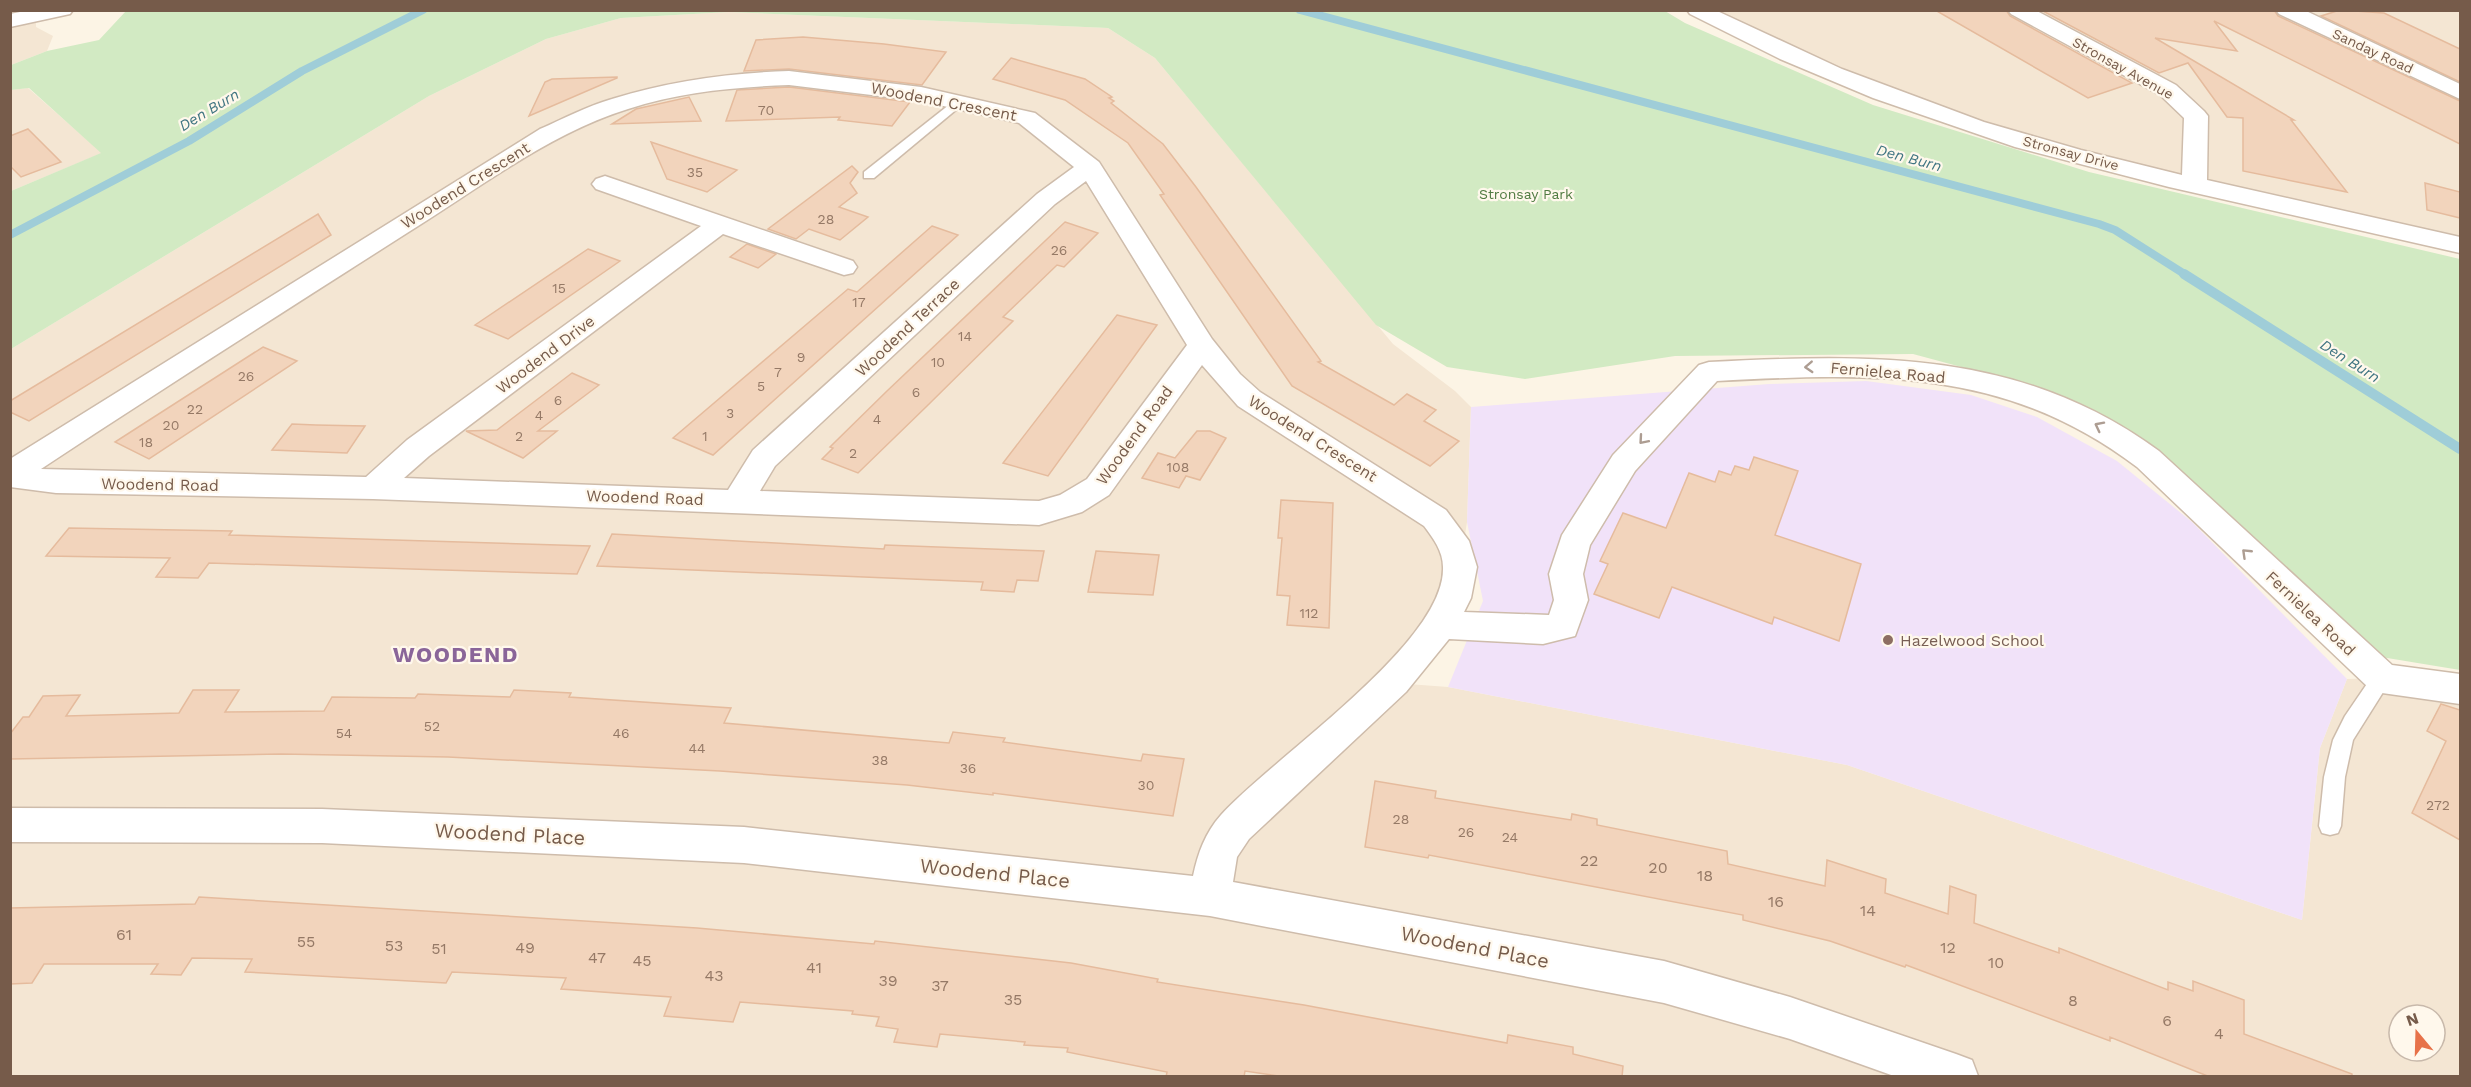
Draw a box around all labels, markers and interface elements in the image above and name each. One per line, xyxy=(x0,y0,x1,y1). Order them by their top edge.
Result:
street label: Sanday Road xyxy=(2330,25,2416,77)
street label: Stronsay Avenue xyxy=(2070,34,2176,102)
street label: Woodend Crescent xyxy=(869,78,1019,125)
water label: Den Burn xyxy=(176,85,242,135)
house number: 70 xyxy=(758,102,774,118)
street label: Stronsay Drive xyxy=(2021,132,2121,174)
street label: Woodend Crescent xyxy=(397,138,533,233)
water label: Den Burn xyxy=(1874,141,1944,175)
house number: 35 xyxy=(687,164,703,180)
park label: Stronsay Park xyxy=(1479,186,1573,202)
house number: 28 xyxy=(818,211,834,227)
house number: 26 xyxy=(1051,242,1067,258)
street label: Woodend Terrace xyxy=(851,274,963,381)
house number: 15 xyxy=(552,280,566,296)
house number: 17 xyxy=(852,294,866,310)
street label: Woodend Drive xyxy=(492,311,598,398)
house number: 14 xyxy=(958,328,972,344)
water label: Den Burn xyxy=(2317,336,2383,386)
house number: 9 xyxy=(797,349,805,365)
house number: 10 xyxy=(931,354,945,370)
street label: Fernielea Road xyxy=(1830,358,1946,387)
one-way arrow xyxy=(1804,360,1813,373)
house number: 7 xyxy=(774,364,782,380)
house number: 26 xyxy=(238,368,254,384)
house number: 5 xyxy=(757,378,765,394)
street label: Woodend Road xyxy=(1092,382,1177,489)
house number: 6 xyxy=(912,384,920,400)
street label: Woodend Crescent xyxy=(1245,391,1381,486)
house number: 6 xyxy=(554,392,562,408)
house number: 22 xyxy=(187,401,203,417)
house number: 3 xyxy=(726,405,734,421)
house number: 4 xyxy=(535,407,543,423)
house number: 4 xyxy=(873,411,881,427)
house number: 20 xyxy=(163,417,179,433)
one-way arrow xyxy=(2095,422,2105,433)
house number: 2 xyxy=(515,428,523,444)
house number: 1 xyxy=(702,428,708,444)
one-way arrow xyxy=(1639,433,1650,444)
house number: 18 xyxy=(139,434,153,450)
house number: 2 xyxy=(849,445,857,461)
house number: 108 xyxy=(1167,459,1189,475)
street label: Woodend Road xyxy=(101,474,219,495)
street label: Woodend Road xyxy=(586,486,704,509)
one-way arrow xyxy=(2243,549,2254,560)
street label: Fernielea Road xyxy=(2262,567,2359,660)
house number: 112 xyxy=(1299,605,1319,621)
place label: Hazelwood School xyxy=(1900,631,2044,650)
marker: Hazelwood School xyxy=(1881,633,1895,647)
district label: WOODEND xyxy=(393,642,519,667)
house number: 52 xyxy=(424,718,440,734)
house number: 54 xyxy=(336,725,352,741)
house number: 46 xyxy=(612,725,630,741)
house number: 44 xyxy=(688,740,706,756)
house number: 38 xyxy=(872,752,888,768)
house number: 36 xyxy=(960,760,976,776)
house number: 30 xyxy=(1138,777,1154,793)
house number: 272 xyxy=(2426,797,2450,813)
house number: 28 xyxy=(1393,811,1409,827)
street label: Woodend Place xyxy=(434,818,586,850)
house number: 26 xyxy=(1458,824,1474,840)
house number: 24 xyxy=(1502,829,1518,845)
house number: 22 xyxy=(1580,851,1598,870)
street label: Woodend Place xyxy=(919,853,1071,893)
house number: 20 xyxy=(1648,858,1668,877)
house number: 18 xyxy=(1697,866,1713,885)
house number: 16 xyxy=(1768,892,1784,911)
house number: 14 xyxy=(1860,901,1876,920)
street label: Woodend Place xyxy=(1399,921,1551,973)
house number: 61 xyxy=(116,925,132,944)
house number: 55 xyxy=(297,932,315,951)
house number: 53 xyxy=(385,936,403,955)
house number: 49 xyxy=(515,938,535,957)
house number: 12 xyxy=(1940,938,1956,957)
house number: 51 xyxy=(431,939,447,958)
house number: 47 xyxy=(588,948,606,967)
house number: 45 xyxy=(632,951,652,970)
house number: 10 xyxy=(1988,953,2004,972)
house number: 41 xyxy=(806,958,822,977)
house number: 43 xyxy=(704,966,724,985)
house number: 39 xyxy=(878,971,898,990)
house number: 37 xyxy=(931,976,949,995)
house number: 35 xyxy=(1004,990,1022,1009)
house number: 8 xyxy=(2068,991,2078,1010)
north arrow xyxy=(2387,1003,2447,1063)
text: N xyxy=(2404,1008,2421,1030)
house number: 6 xyxy=(2162,1011,2172,1030)
house number: 4 xyxy=(2214,1024,2224,1043)

